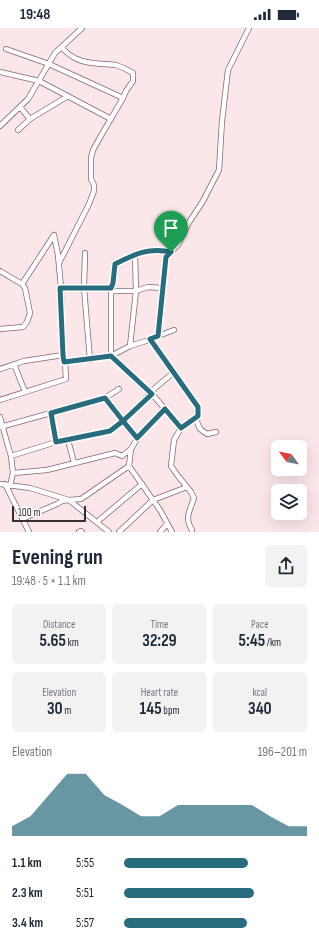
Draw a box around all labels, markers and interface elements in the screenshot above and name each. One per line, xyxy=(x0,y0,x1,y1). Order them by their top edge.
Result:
text: 19:48 xyxy=(20,5,50,24)
pin xyxy=(154,211,188,252)
icon: arrive xyxy=(160,217,182,239)
north arrow xyxy=(271,440,307,476)
map controls xyxy=(271,440,307,520)
button: layers xyxy=(271,484,307,520)
scale bar xyxy=(12,504,86,523)
text: 100 m xyxy=(18,506,40,519)
text: Evening run xyxy=(12,544,103,571)
button: share xyxy=(265,545,307,587)
text: 19:48 · 5 × 1.1 km xyxy=(12,573,86,589)
text: Distance xyxy=(43,618,75,631)
text: Time xyxy=(150,618,168,631)
text: Pace xyxy=(251,618,269,631)
text: 5.65 xyxy=(39,631,66,651)
text: 32:29 xyxy=(142,631,177,651)
text: 5:45 xyxy=(238,631,265,651)
text: km xyxy=(66,636,79,649)
text: /km xyxy=(265,636,281,649)
text: Elevation xyxy=(42,686,76,699)
text: Heart rate xyxy=(141,686,178,699)
text: kcal xyxy=(253,686,267,699)
text: 30 xyxy=(47,699,63,719)
text: 145 xyxy=(139,699,162,719)
text: 340 xyxy=(248,699,272,719)
text: m xyxy=(63,704,71,717)
text: bpm xyxy=(162,704,180,717)
text: Elevation xyxy=(12,744,52,760)
text: 196–201 m xyxy=(258,744,307,760)
text: 1.1 km xyxy=(12,855,42,871)
text: 5:55 xyxy=(76,855,94,871)
text: 2.3 km xyxy=(12,885,43,901)
text: 5:51 xyxy=(76,885,93,901)
text: 3.4 km xyxy=(12,915,43,931)
text: 5:57 xyxy=(76,915,94,931)

